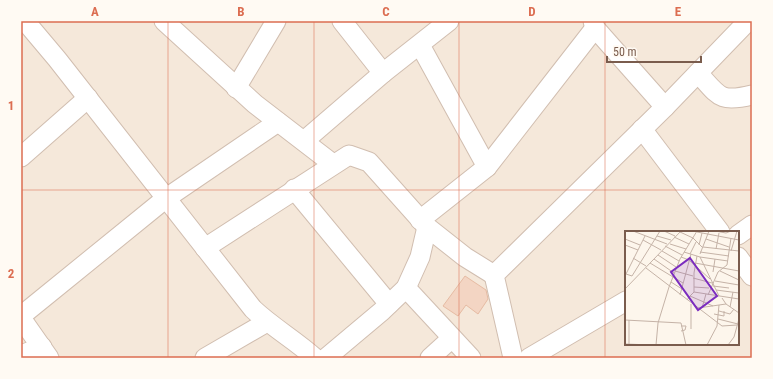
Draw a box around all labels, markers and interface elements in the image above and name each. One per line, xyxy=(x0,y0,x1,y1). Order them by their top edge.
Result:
text: A xyxy=(91,4,99,19)
text: B xyxy=(237,4,245,19)
text: C xyxy=(382,4,390,19)
text: D xyxy=(528,4,536,19)
text: E xyxy=(675,4,682,19)
scale bar xyxy=(607,38,701,64)
text: 50 m xyxy=(613,45,637,59)
text: 1 xyxy=(8,98,14,113)
inset map xyxy=(625,231,739,345)
text: 2 xyxy=(8,266,15,281)

